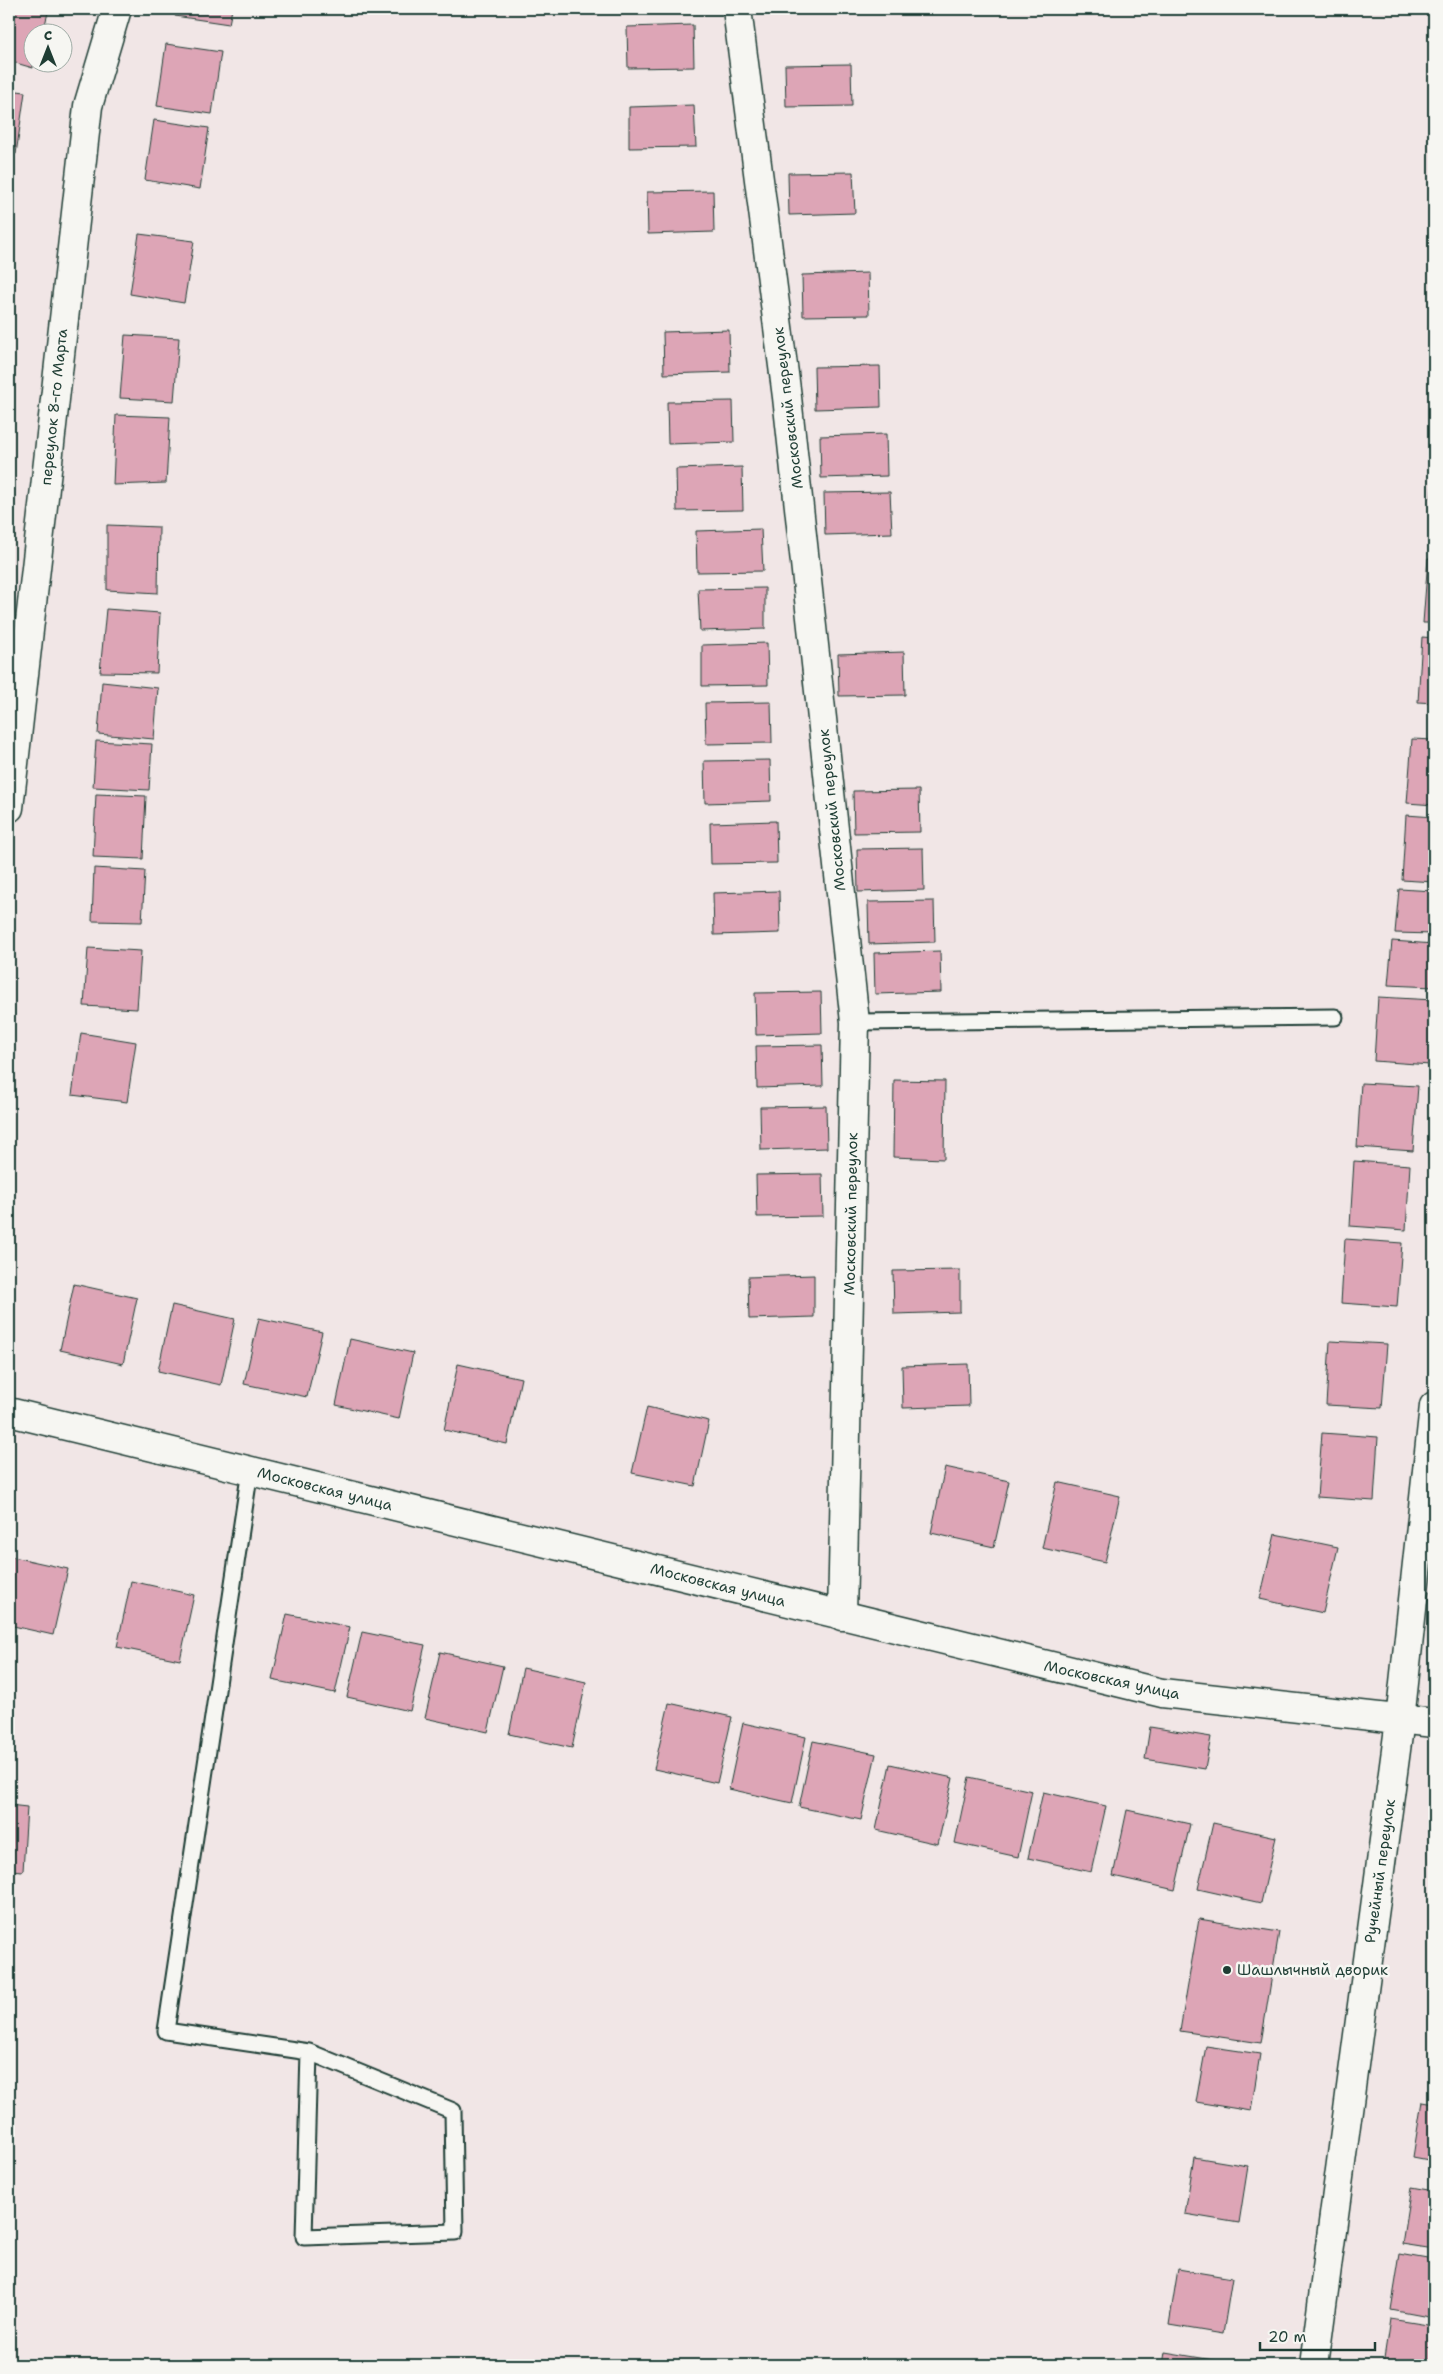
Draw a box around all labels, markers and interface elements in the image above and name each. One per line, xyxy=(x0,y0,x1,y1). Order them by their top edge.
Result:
north arrow xyxy=(22,22,72,72)
text: С xyxy=(44,26,52,44)
street label: Московский переулок xyxy=(768,326,808,490)
street label: переулок 8-го Марта xyxy=(36,327,72,486)
street label: Московский переулок xyxy=(814,728,850,892)
street label: Московский переулок xyxy=(840,1132,862,1296)
street label: Московская улица xyxy=(255,1463,395,1516)
street label: Московская улица xyxy=(648,1559,788,1612)
street label: Московская улица xyxy=(1042,1656,1183,1704)
street label: Ручейный переулок xyxy=(1360,1798,1400,1944)
place label: Шашлычный дворик xyxy=(1237,1960,1388,1980)
marker: Шашлычный дворик xyxy=(1221,1964,1233,1976)
scale bar xyxy=(1260,2319,1376,2351)
text: 20 m xyxy=(1268,2327,1307,2347)

